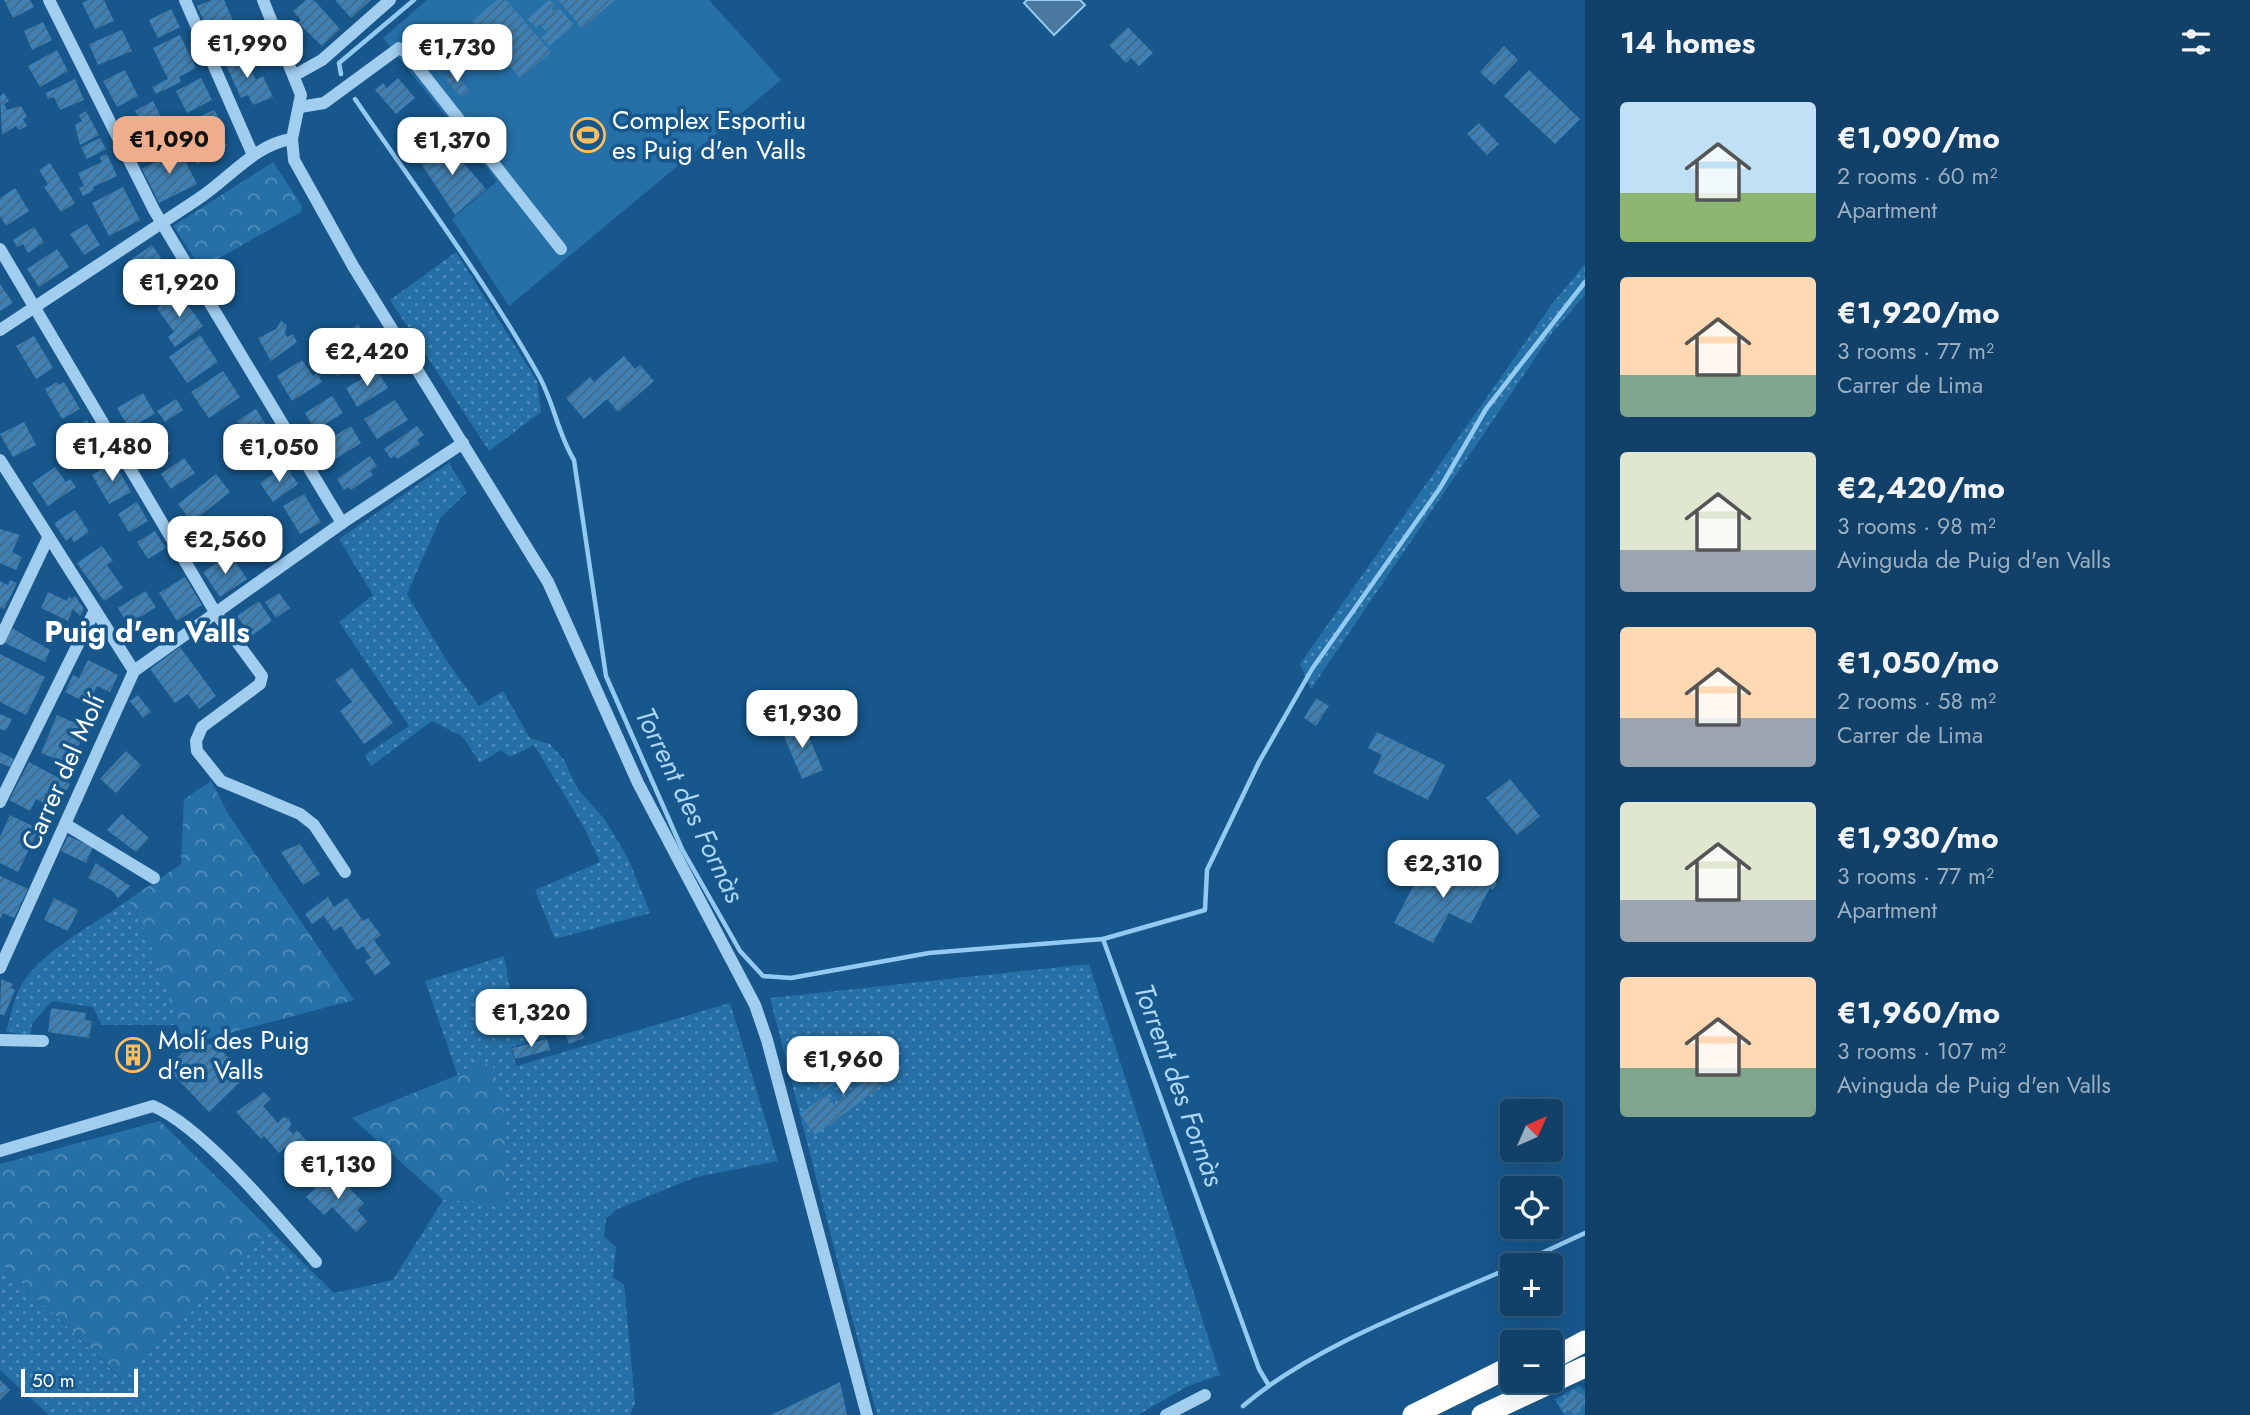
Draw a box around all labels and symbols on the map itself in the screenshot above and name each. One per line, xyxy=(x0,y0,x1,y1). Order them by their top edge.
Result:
pin: €1,990 xyxy=(190,20,304,80)
pin: €1,730 xyxy=(400,24,514,84)
place label: Complex Esportiu es Puig d'en Valls xyxy=(612,101,806,169)
pin: €1,090 xyxy=(112,116,226,176)
sports icon: Complex Esportiu es Puig d'en Valls xyxy=(569,116,607,154)
pin: €1,370 xyxy=(395,118,509,177)
pin: €1,920 xyxy=(122,260,236,319)
pin: €2,420 xyxy=(310,328,424,388)
pin: €1,480 xyxy=(55,424,169,483)
pin: €1,050 xyxy=(222,424,336,484)
pin: €2,560 xyxy=(168,516,282,576)
district label: Puig d'en Valls xyxy=(44,610,250,653)
street label: Carrer del Molí xyxy=(12,686,115,856)
pin: €1,930 xyxy=(745,690,859,750)
water label: Torrent des Fornàs xyxy=(625,700,755,910)
pin: €2,310 xyxy=(1386,841,1500,900)
water label: Torrent des Fornàs xyxy=(1123,978,1235,1193)
pin: €1,320 xyxy=(474,990,588,1049)
place label: Molí des Puig d'en Valls xyxy=(158,1021,309,1089)
building icon: Molí des Puig d'en Valls xyxy=(114,1036,152,1074)
pin: €1,960 xyxy=(786,1036,900,1096)
north arrow xyxy=(1500,1099,1563,1162)
pin: €1,130 xyxy=(281,1142,395,1201)
scale bar xyxy=(21,1366,138,1398)

